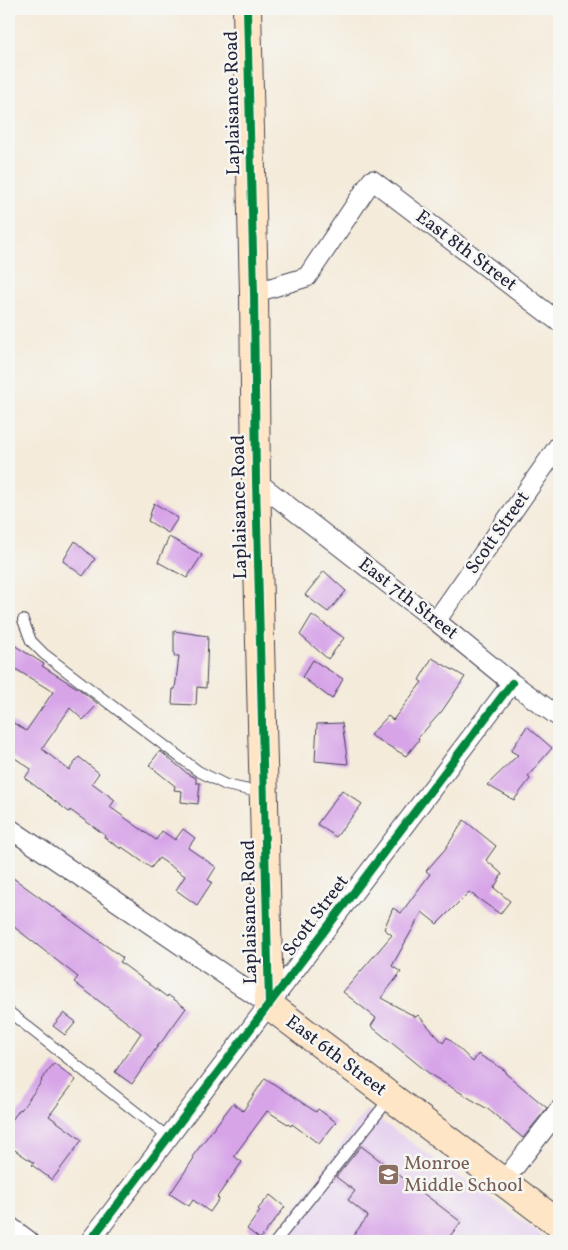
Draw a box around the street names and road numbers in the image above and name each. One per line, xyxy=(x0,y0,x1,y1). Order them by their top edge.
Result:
street label: Laplaisance Road xyxy=(219,30,247,176)
street label: East 8th Street xyxy=(410,204,522,298)
street label: Laplaisance Road xyxy=(226,434,254,580)
street label: Scott Street xyxy=(460,486,536,580)
street label: East 7th Street xyxy=(353,552,464,646)
street label: Laplaisance Road xyxy=(236,839,264,985)
street label: Scott Street xyxy=(277,870,355,962)
street label: East 6th Street xyxy=(280,1009,392,1103)

